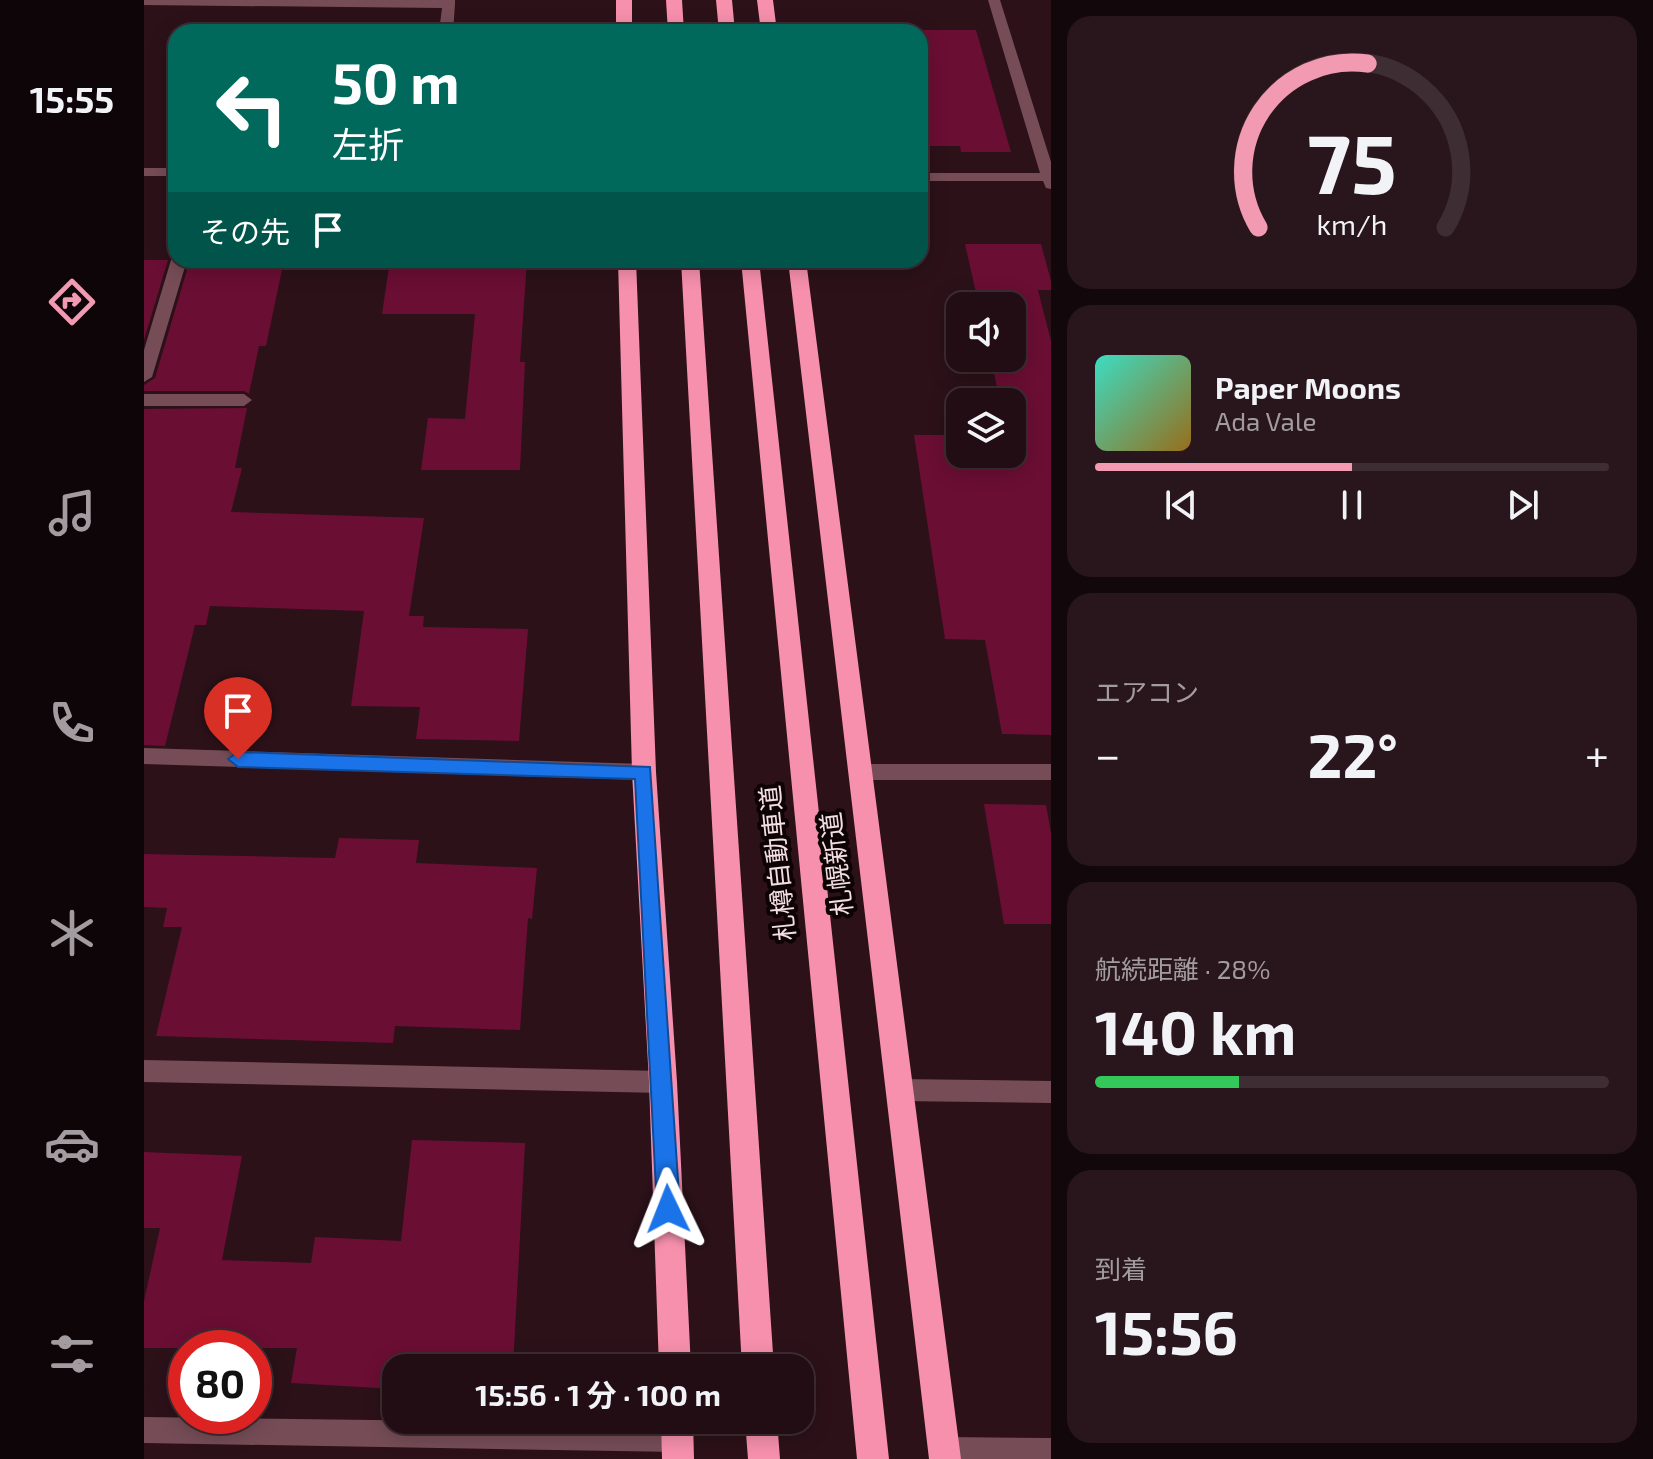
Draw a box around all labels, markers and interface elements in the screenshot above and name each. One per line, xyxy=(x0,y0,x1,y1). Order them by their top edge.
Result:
text: 50 m xyxy=(332,48,460,115)
icon: left xyxy=(200,56,304,160)
text: 15:55 xyxy=(30,77,114,120)
text: 75 xyxy=(1307,111,1397,211)
text: 左折 xyxy=(332,122,404,165)
text: km/h xyxy=(1317,206,1387,241)
icon: arrive xyxy=(306,208,350,252)
text: その先 xyxy=(200,213,290,249)
icon: directions xyxy=(44,274,100,330)
map controls xyxy=(946,292,1026,468)
button: sound xyxy=(946,292,1026,372)
text: Paper Moons xyxy=(1215,369,1401,405)
button: layers xyxy=(946,388,1026,468)
text: Ada Vale xyxy=(1215,405,1317,436)
icon: previous xyxy=(1159,483,1203,527)
icon: pause xyxy=(1330,483,1374,527)
icon: next xyxy=(1501,483,1545,527)
icon: music xyxy=(44,485,100,541)
text: エアコン xyxy=(1095,676,1199,707)
pin xyxy=(204,677,272,759)
icon: arrive xyxy=(216,689,260,733)
icon: phone xyxy=(44,695,100,751)
text: 22° xyxy=(1308,718,1398,790)
text: − xyxy=(1095,727,1121,780)
text: + xyxy=(1585,727,1609,780)
street label: 札樽自動車道 xyxy=(753,784,800,942)
street label: 札幌新道 xyxy=(814,811,857,918)
icon: climate xyxy=(44,905,100,961)
text: 航続距離 · 28% xyxy=(1095,953,1270,984)
text: 140 km xyxy=(1095,995,1296,1067)
icon: car xyxy=(44,1116,100,1172)
position arrow xyxy=(626,1167,710,1251)
text: 到着 xyxy=(1095,1253,1147,1284)
text: 15:56 xyxy=(1095,1295,1238,1367)
icon: filters xyxy=(44,1326,100,1382)
speed limit sign: 80 xyxy=(168,1330,272,1434)
text: 15:56 · 1 分 · 100 m xyxy=(475,1376,721,1412)

